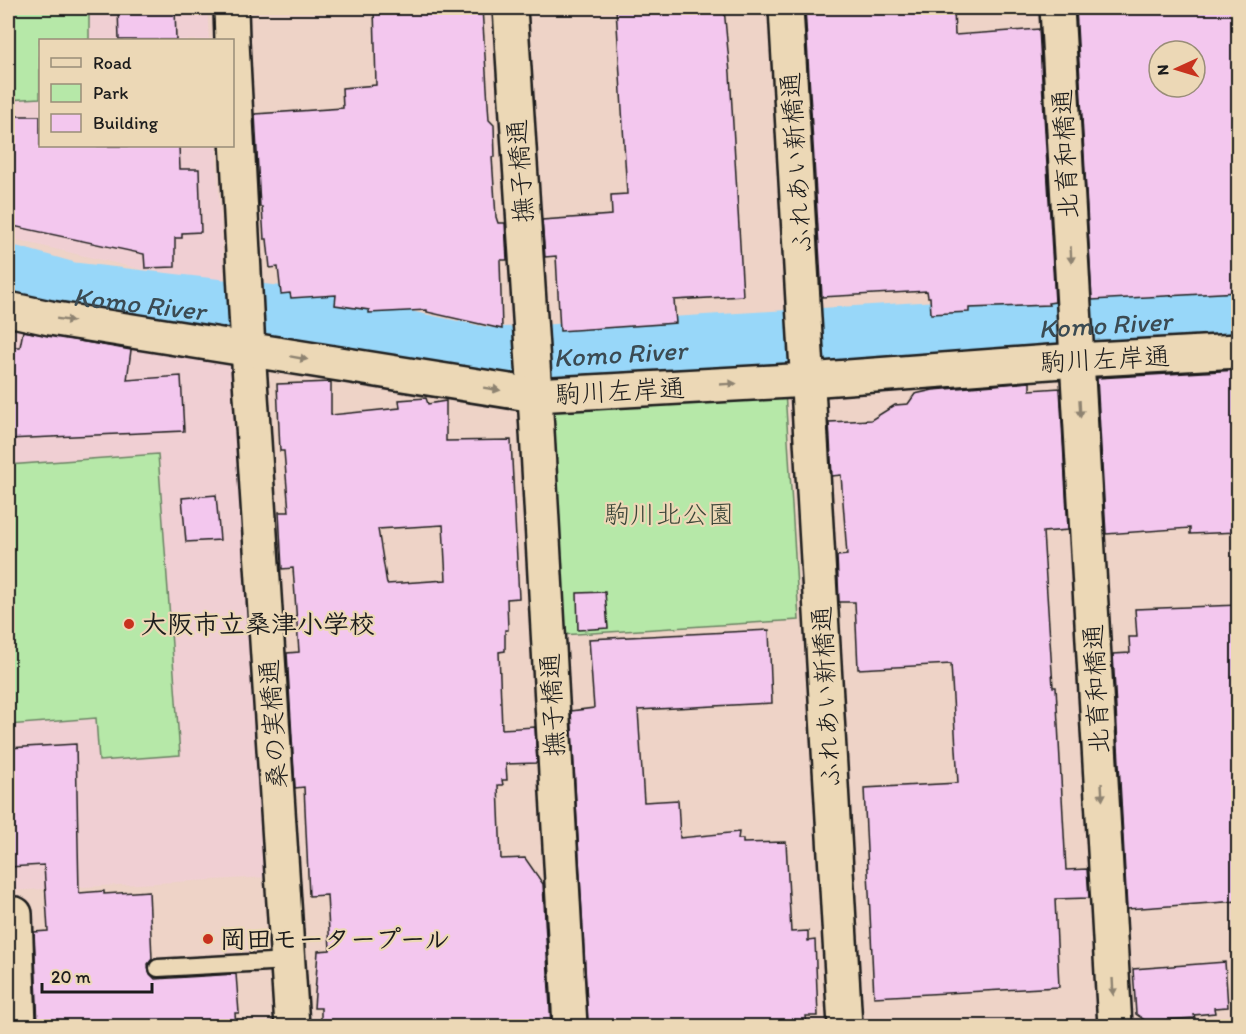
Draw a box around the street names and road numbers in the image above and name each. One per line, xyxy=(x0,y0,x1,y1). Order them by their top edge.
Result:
street label: ふれあい新橋通 xyxy=(774,71,818,255)
street label: 北育和橋通 xyxy=(1046,88,1084,220)
street label: 撫子橋通 xyxy=(500,118,540,224)
street label: 駒川左岸通 xyxy=(1039,340,1171,378)
street label: 駒川左岸通 xyxy=(554,372,686,410)
street label: ふれあい新橋通 xyxy=(805,605,847,789)
street label: 北育和橋通 xyxy=(1077,623,1115,755)
street label: 撫子橋通 xyxy=(533,652,571,758)
street label: 桑の実橋通 xyxy=(253,658,293,790)

